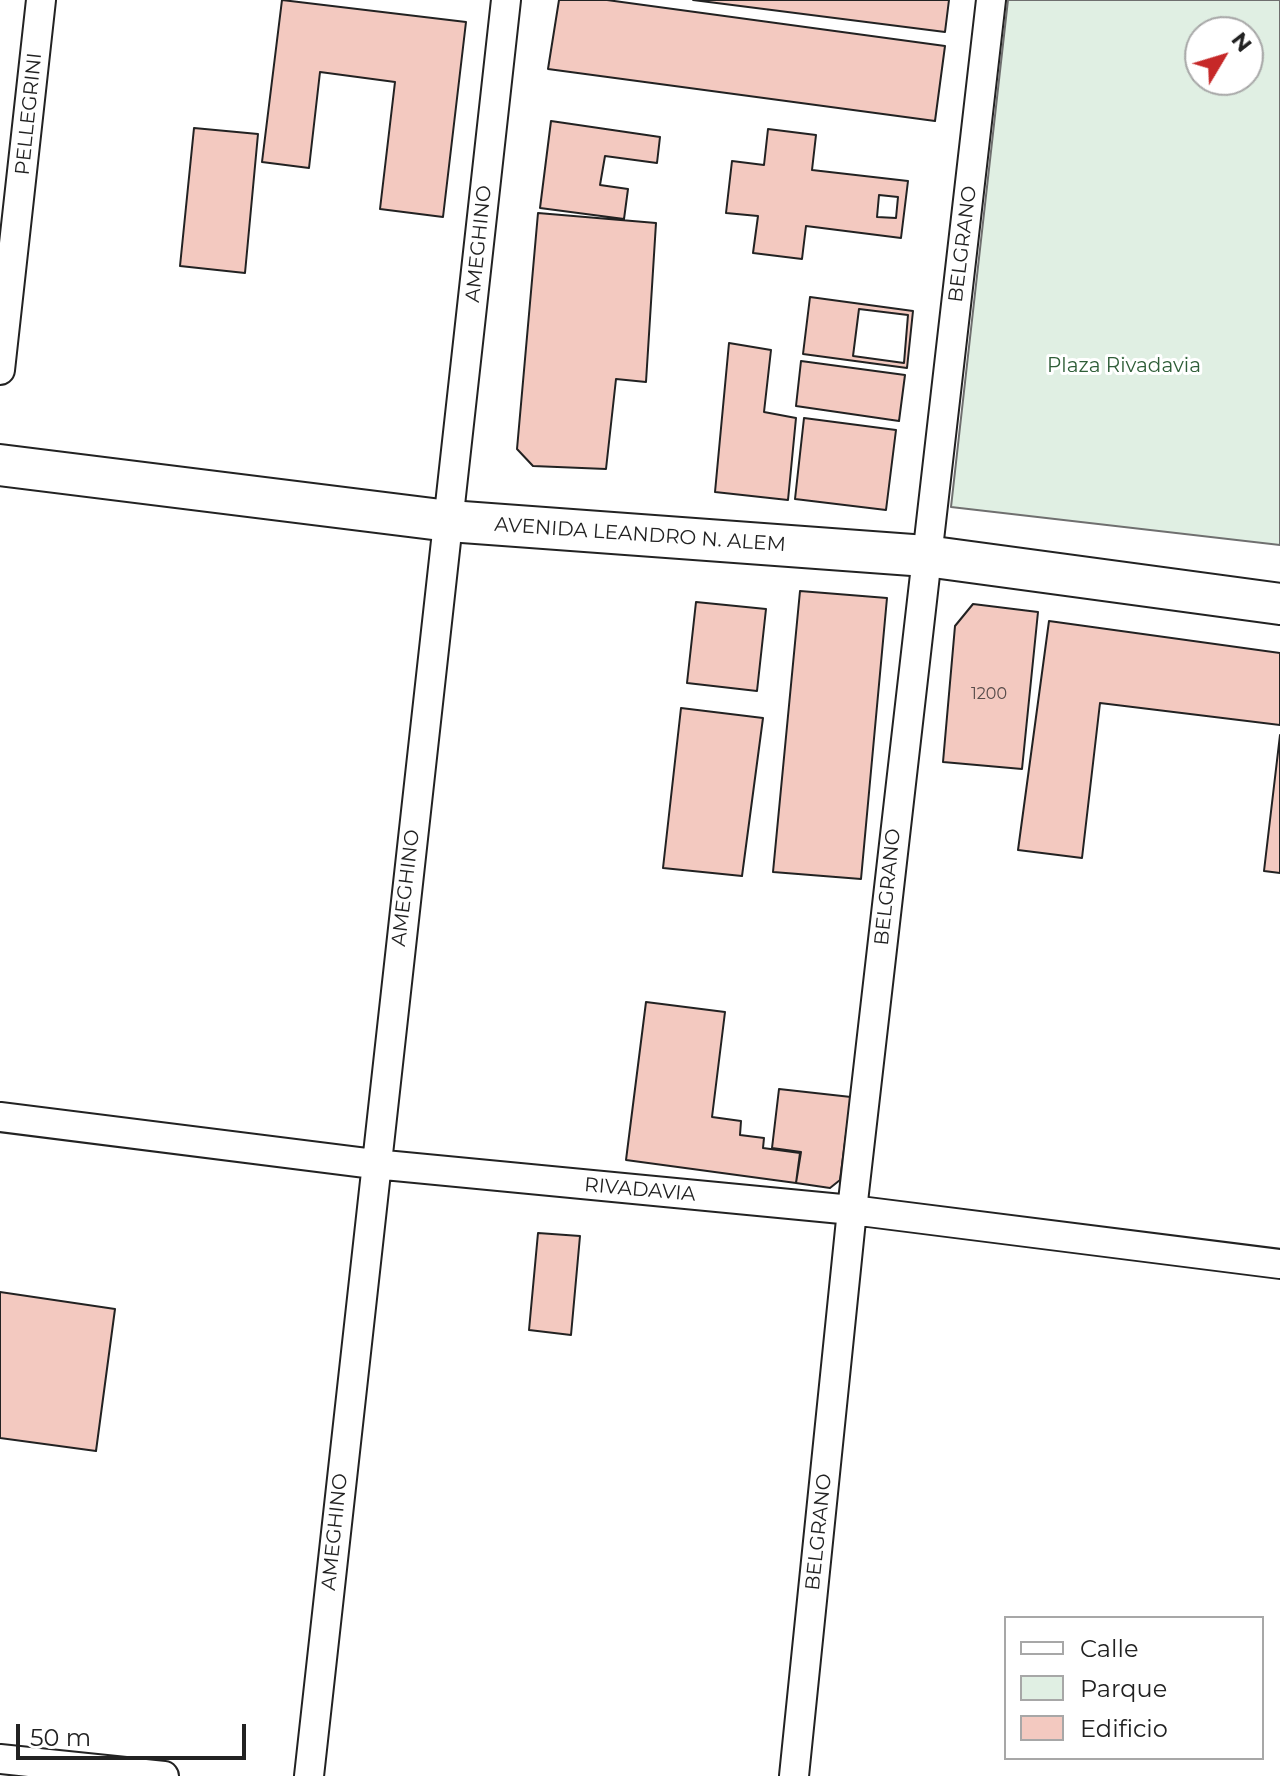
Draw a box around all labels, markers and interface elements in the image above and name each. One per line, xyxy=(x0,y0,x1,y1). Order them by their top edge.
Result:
north arrow xyxy=(1184,16,1264,96)
text: N xyxy=(1226,27,1258,57)
street label: PELLEGRINI xyxy=(11,52,47,176)
street label: AMEGHINO xyxy=(461,184,497,304)
street label: BELGRANO xyxy=(944,184,982,304)
park label: Plaza Rivadavia xyxy=(1047,354,1201,378)
street label: AVENIDA LEANDRO N. ALEM xyxy=(494,513,786,557)
house number: 1200 xyxy=(971,684,1007,704)
street label: BELGRANO xyxy=(870,827,906,947)
street label: AMEGHINO xyxy=(387,828,425,948)
street label: RIVADAVIA xyxy=(583,1173,697,1207)
street label: AMEGHINO xyxy=(317,1472,353,1592)
street label: BELGRANO xyxy=(801,1472,837,1592)
legend xyxy=(1004,1616,1264,1760)
text: Calle xyxy=(1080,1634,1138,1663)
text: Parque xyxy=(1080,1674,1167,1703)
scale bar xyxy=(20,1708,250,1758)
text: Edificio xyxy=(1080,1714,1168,1743)
text: 50 m xyxy=(30,1723,91,1752)

